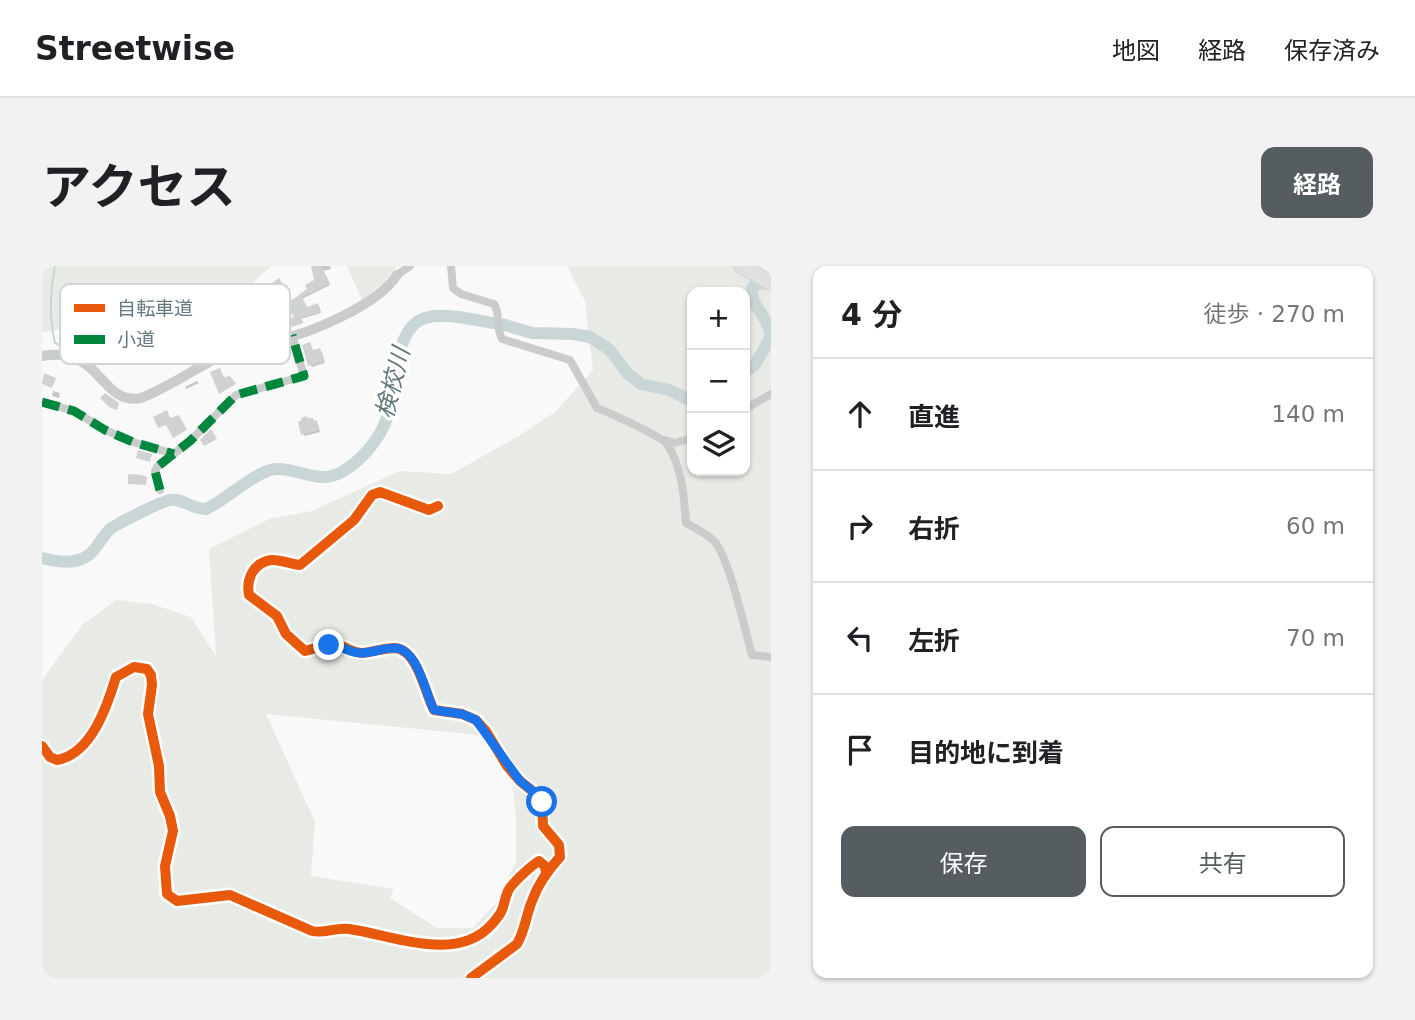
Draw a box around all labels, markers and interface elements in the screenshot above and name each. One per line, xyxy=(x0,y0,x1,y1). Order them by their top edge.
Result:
text: Streetwise xyxy=(35,29,235,68)
text: 地図 xyxy=(1112,37,1160,65)
text: 経路 xyxy=(1198,37,1246,65)
text: 保存済み xyxy=(1284,37,1380,65)
button: 経路 xyxy=(1261,147,1373,218)
text: アクセス xyxy=(42,159,236,216)
legend xyxy=(60,284,290,364)
map controls xyxy=(687,287,750,476)
button: + xyxy=(687,287,750,350)
text: 自転車道 xyxy=(117,297,193,319)
text: 4 分 xyxy=(841,297,902,332)
text: 徒歩 · 270 m xyxy=(1203,301,1345,327)
text: 小道 xyxy=(117,328,155,350)
water label: 検校川 xyxy=(371,342,416,421)
button: − xyxy=(687,350,750,413)
icon: ahead xyxy=(841,395,879,433)
text: 140 m xyxy=(1271,401,1345,427)
text: 直進 xyxy=(908,402,960,432)
button: layers xyxy=(687,413,750,476)
icon: right xyxy=(841,507,879,545)
text: 60 m xyxy=(1286,513,1345,539)
text: 右折 xyxy=(908,514,960,544)
icon: left xyxy=(841,619,879,657)
text: 70 m xyxy=(1286,625,1345,651)
text: 左折 xyxy=(908,626,960,656)
route end xyxy=(313,629,344,660)
icon: arrive xyxy=(841,731,879,769)
text: 目的地に到着 xyxy=(908,738,1064,768)
route start xyxy=(526,786,557,817)
button: 保存 xyxy=(841,826,1086,897)
button: 共有 xyxy=(1100,826,1345,897)

